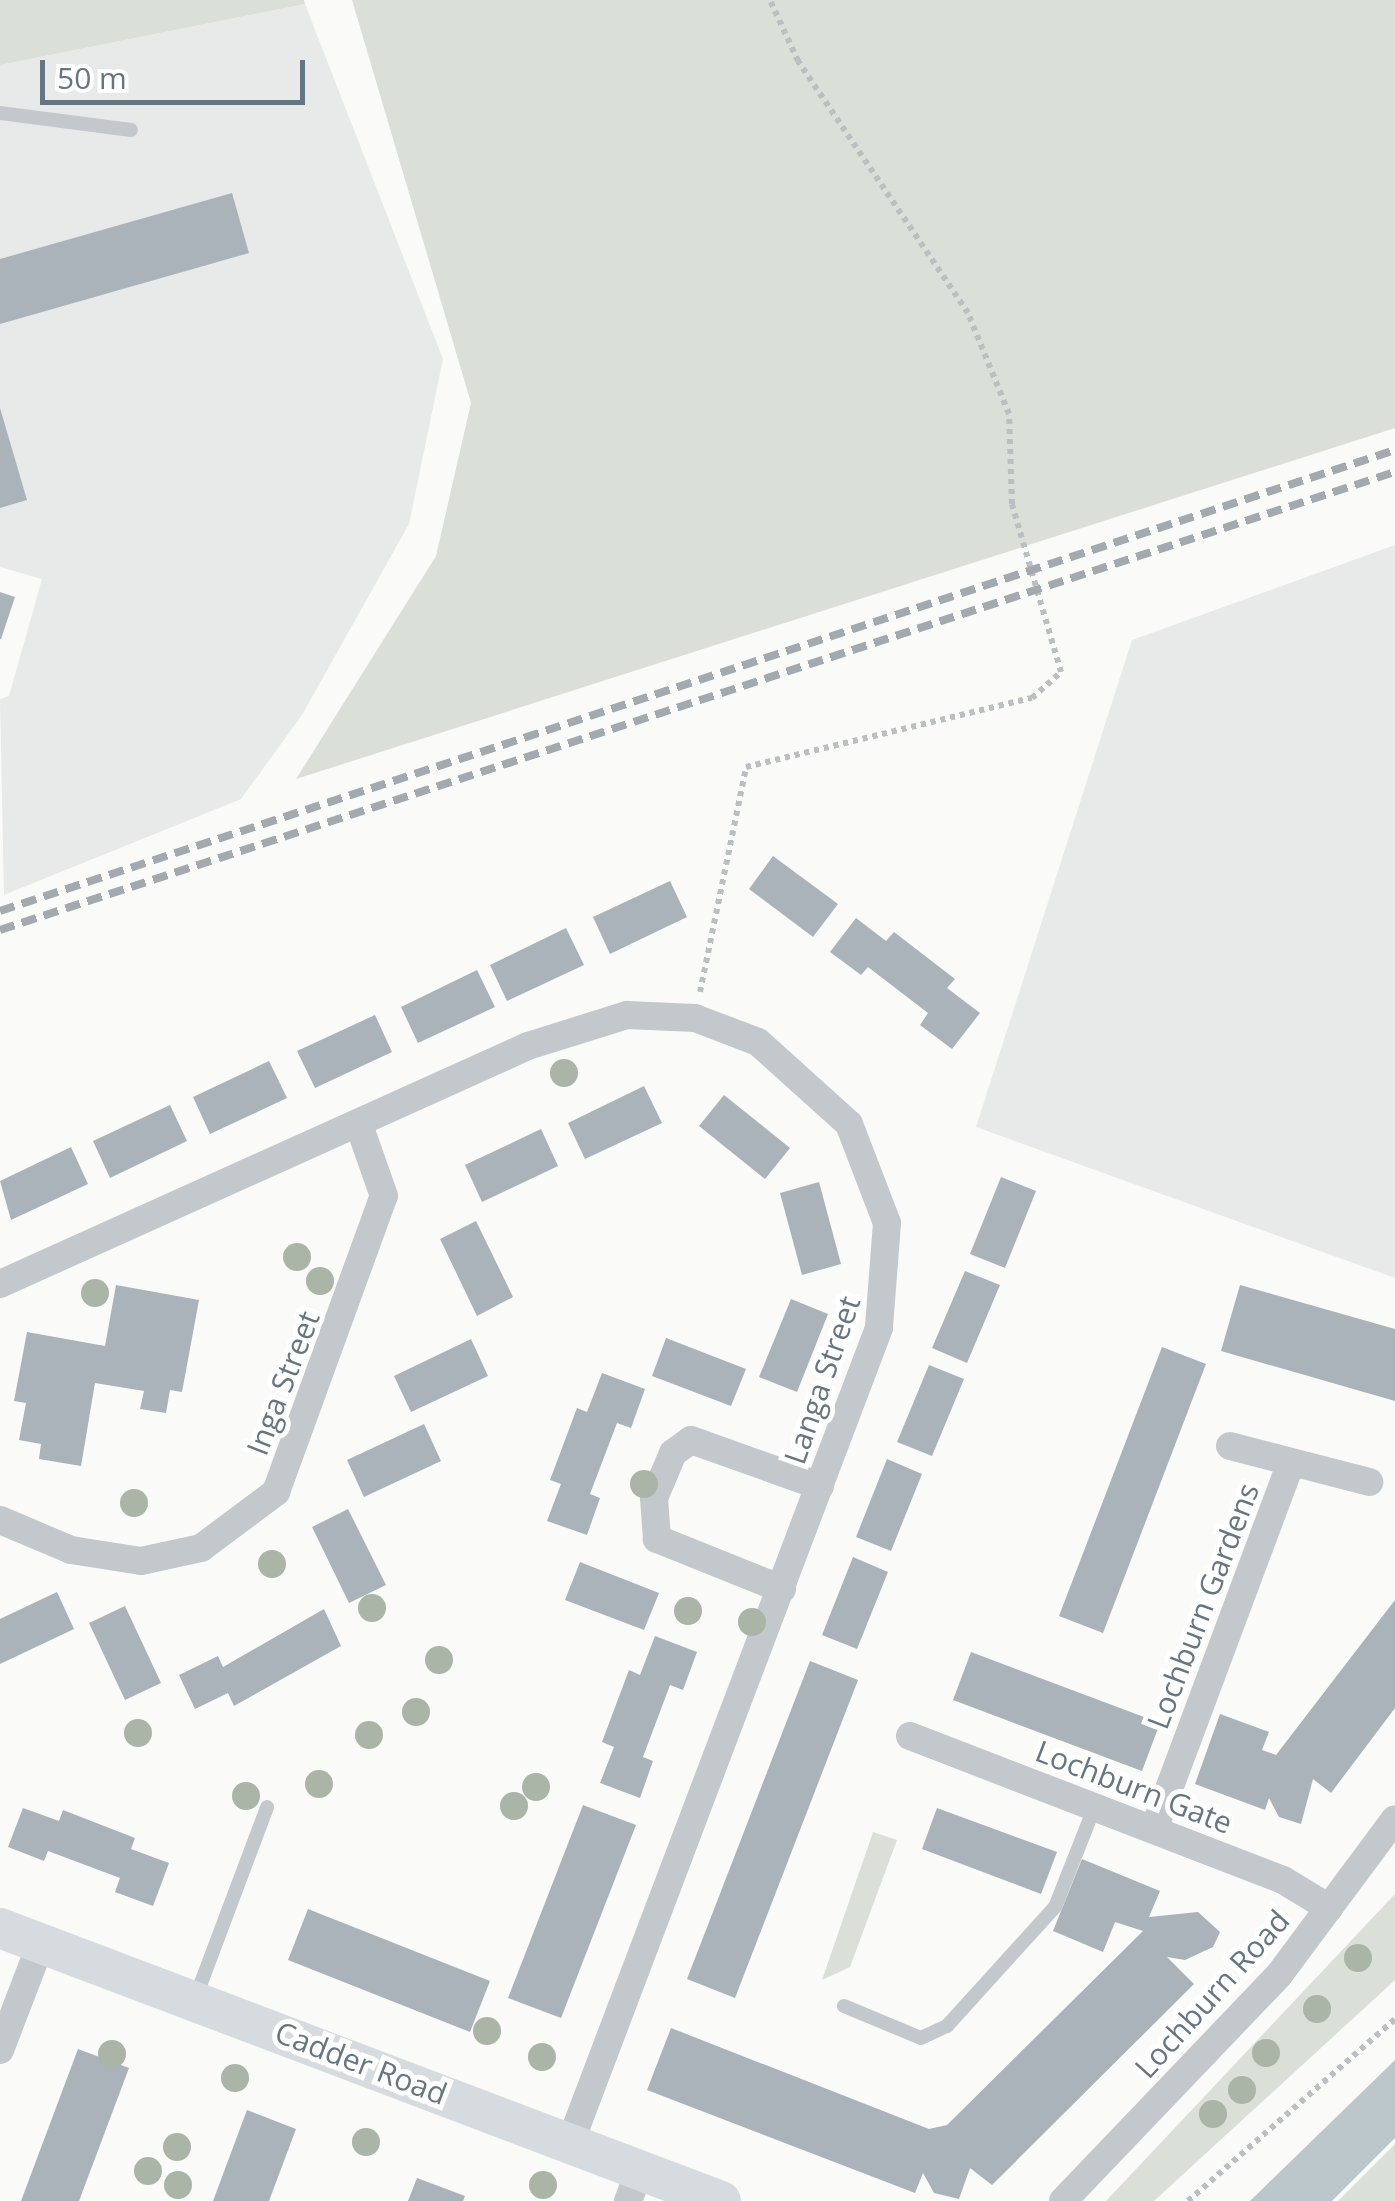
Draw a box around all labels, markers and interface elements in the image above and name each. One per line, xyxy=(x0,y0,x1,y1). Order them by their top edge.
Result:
scale bar xyxy=(45,40,310,102)
text: 50 m xyxy=(57,57,127,98)
street label: Langa Street xyxy=(776,1291,868,1469)
street label: Inga Street xyxy=(239,1306,327,1460)
street label: Lochburn Gardens xyxy=(1140,1478,1266,1734)
street label: Lochburn Gate xyxy=(1031,1733,1237,1841)
street label: Lochburn Road xyxy=(1127,1903,1297,2085)
street label: Cadder Road xyxy=(270,2014,452,2112)

